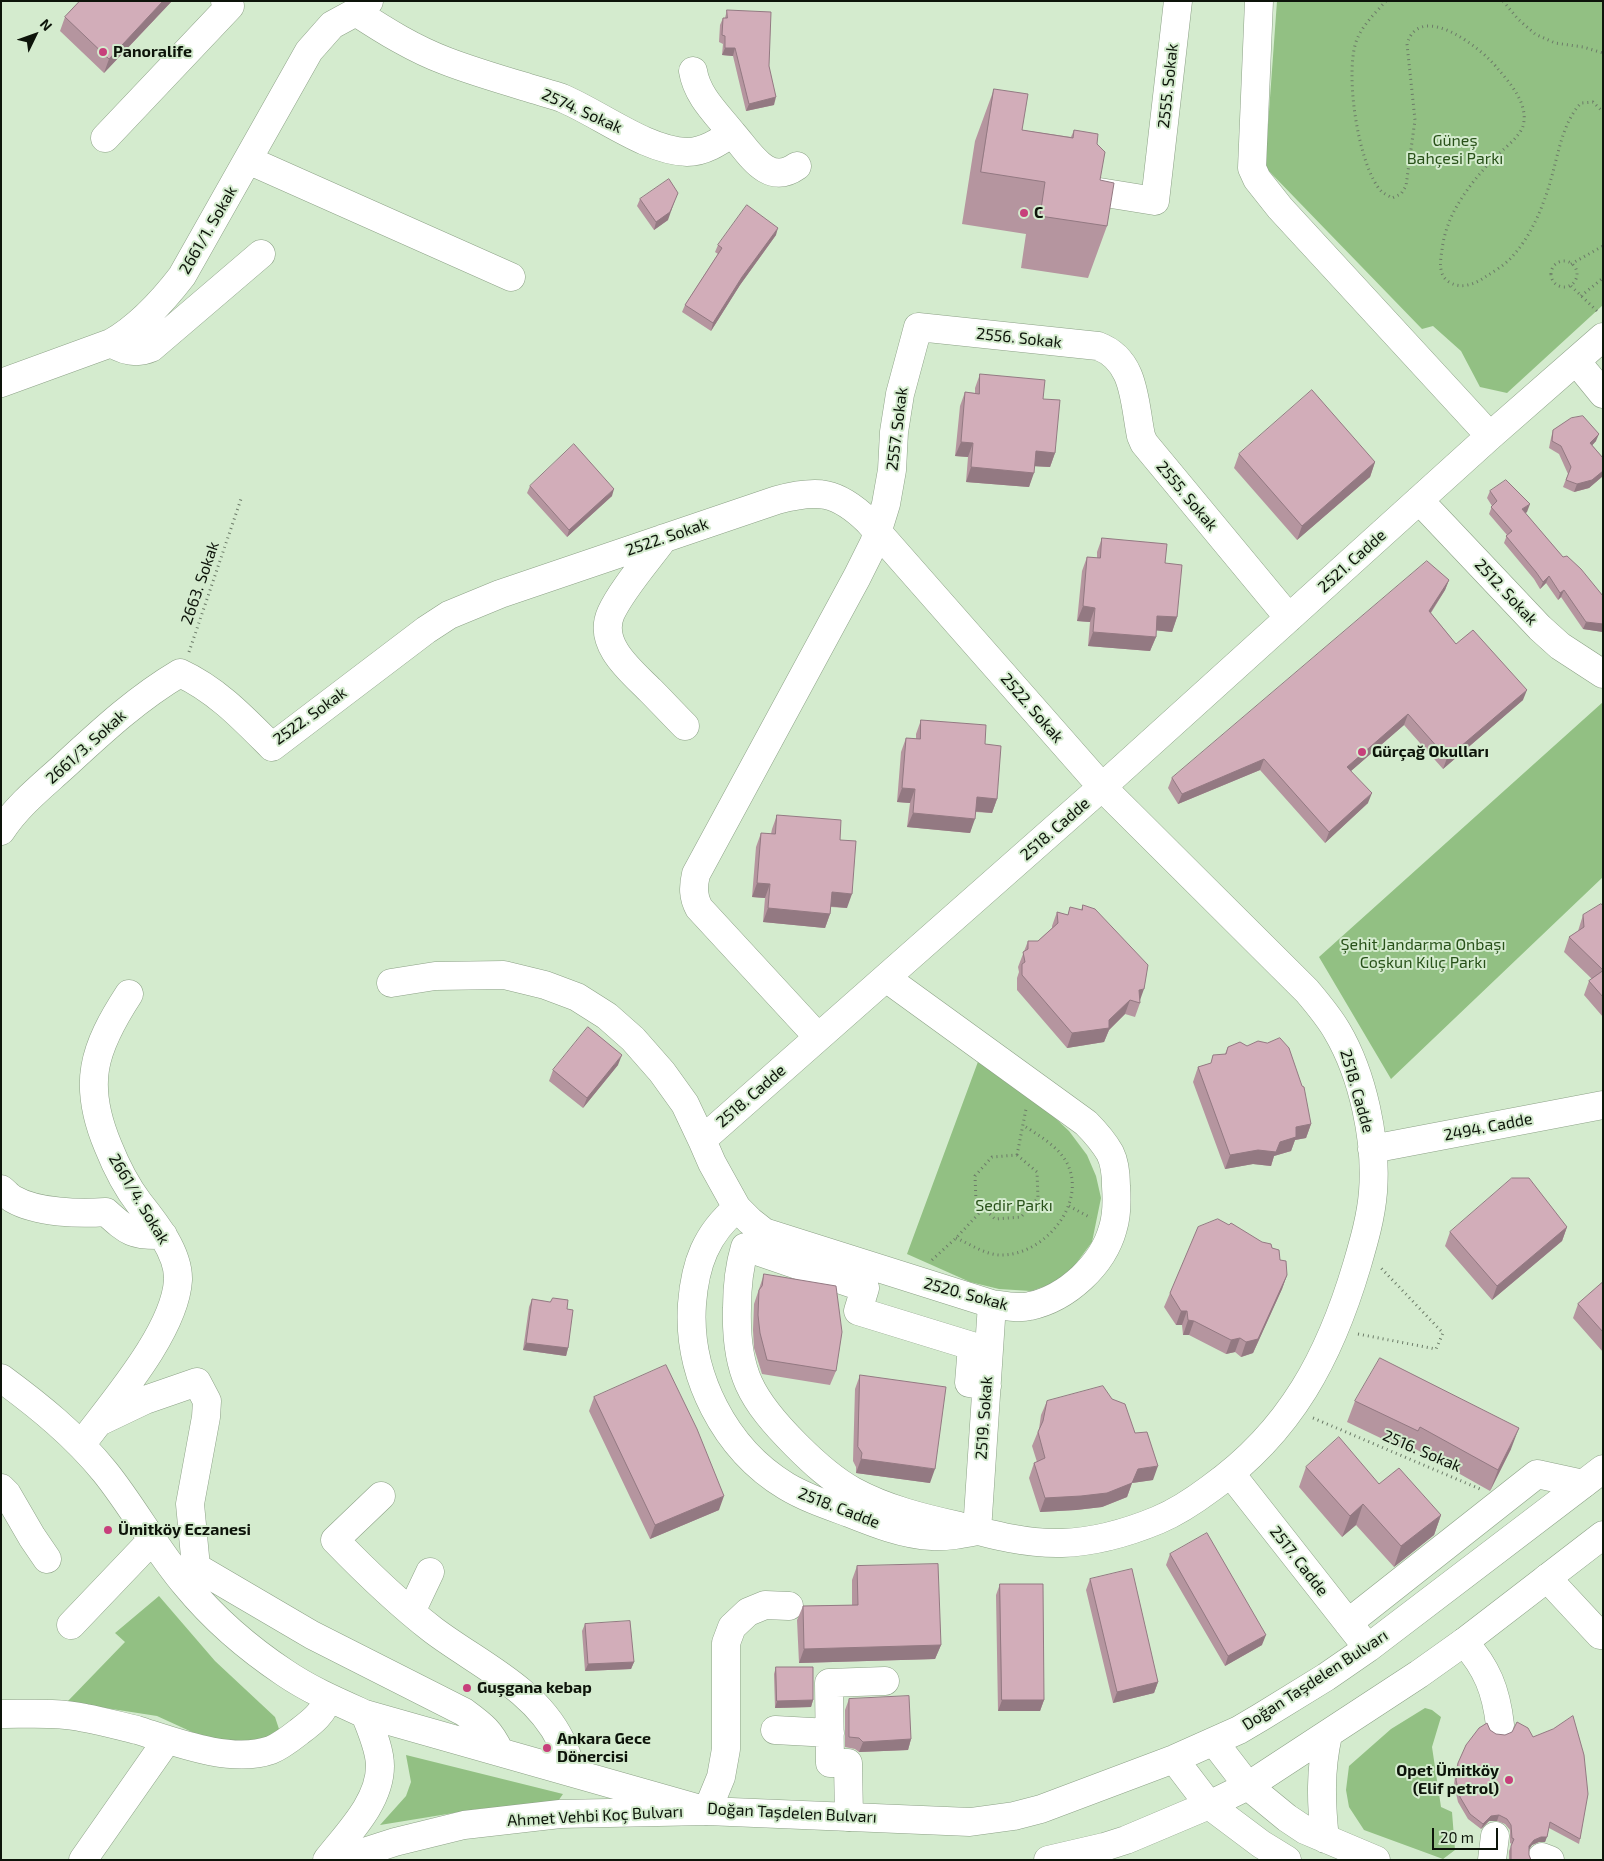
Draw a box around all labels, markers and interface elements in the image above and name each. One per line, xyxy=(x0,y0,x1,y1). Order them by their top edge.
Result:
north arrow xyxy=(10,10,60,60)
text: N xyxy=(37,15,56,34)
place label: Panoralife xyxy=(113,42,192,62)
street label: 2555. Sokak xyxy=(1154,43,1182,129)
marker: Panoralife xyxy=(97,46,109,58)
street label: 2574. Sokak xyxy=(539,85,625,137)
park label: Güneş Bahçesi Parkı xyxy=(1407,131,1503,169)
street label: 2661/1. Sokak xyxy=(175,182,241,278)
place label: C xyxy=(1034,203,1043,223)
marker: C xyxy=(1018,207,1030,219)
street label: 2556. Sokak xyxy=(975,324,1063,352)
street label: 2557. Sokak xyxy=(882,386,912,472)
street label: 2555. Sokak xyxy=(1152,457,1222,535)
street label: 2522. Sokak xyxy=(623,514,711,560)
street label: 2521. Cadde xyxy=(1314,525,1390,597)
street label: 2663. Sokak xyxy=(177,539,223,627)
street label: 2512. Sokak xyxy=(1471,555,1541,629)
street label: 2522. Sokak xyxy=(997,669,1067,747)
street label: 2522. Sokak xyxy=(270,683,350,749)
street label: 2661/3. Sokak xyxy=(42,706,130,788)
place label: Gürçağ Okulları xyxy=(1372,742,1489,762)
marker: Gürçağ Okulları xyxy=(1356,746,1368,758)
street label: 2518. Cadde xyxy=(1016,794,1094,864)
park label: Şehit Jandarma Onbaşı Coşkun Kılıç Parkı xyxy=(1341,935,1505,973)
street label: 2518. Cadde xyxy=(1336,1047,1378,1135)
street label: 2518. Cadde xyxy=(712,1061,790,1131)
street label: 2494. Cadde xyxy=(1442,1109,1534,1145)
street label: 2661/4. Sokak xyxy=(104,1150,174,1248)
park label: Sedir Parkı xyxy=(975,1196,1053,1216)
street label: 2520. Sokak xyxy=(922,1274,1010,1314)
street label: 2519. Sokak xyxy=(972,1376,996,1460)
street label: 2516. Sokak xyxy=(1380,1426,1464,1476)
street label: 2518. Cadde xyxy=(796,1484,882,1532)
place label: Ümitköy Eczanesi xyxy=(118,1520,251,1540)
street label: 2517. Cadde xyxy=(1266,1522,1332,1600)
marker: Ümitköy Eczanesi xyxy=(102,1524,114,1536)
street label: Doğan Taşdelen Bulvarı xyxy=(1239,1626,1391,1734)
place label: Guşgana kebap xyxy=(477,1678,592,1698)
marker: Guşgana kebap xyxy=(461,1682,473,1694)
place label: Ankara Gece Dönercisi xyxy=(557,1729,651,1767)
marker: Ankara Gece Dönercisi xyxy=(541,1742,553,1754)
place label: Opet Ümitköy (Elif petrol) xyxy=(1396,1761,1499,1799)
marker: Opet Ümitköy (Elif petrol) xyxy=(1503,1774,1515,1786)
street label: Doğan Taşdelen Bulvarı xyxy=(707,1799,877,1827)
street label: Ahmet Vehbi Koç Bulvarı xyxy=(507,1802,683,1830)
scale bar xyxy=(1434,1818,1500,1850)
text: 20 m xyxy=(1440,1828,1474,1846)

